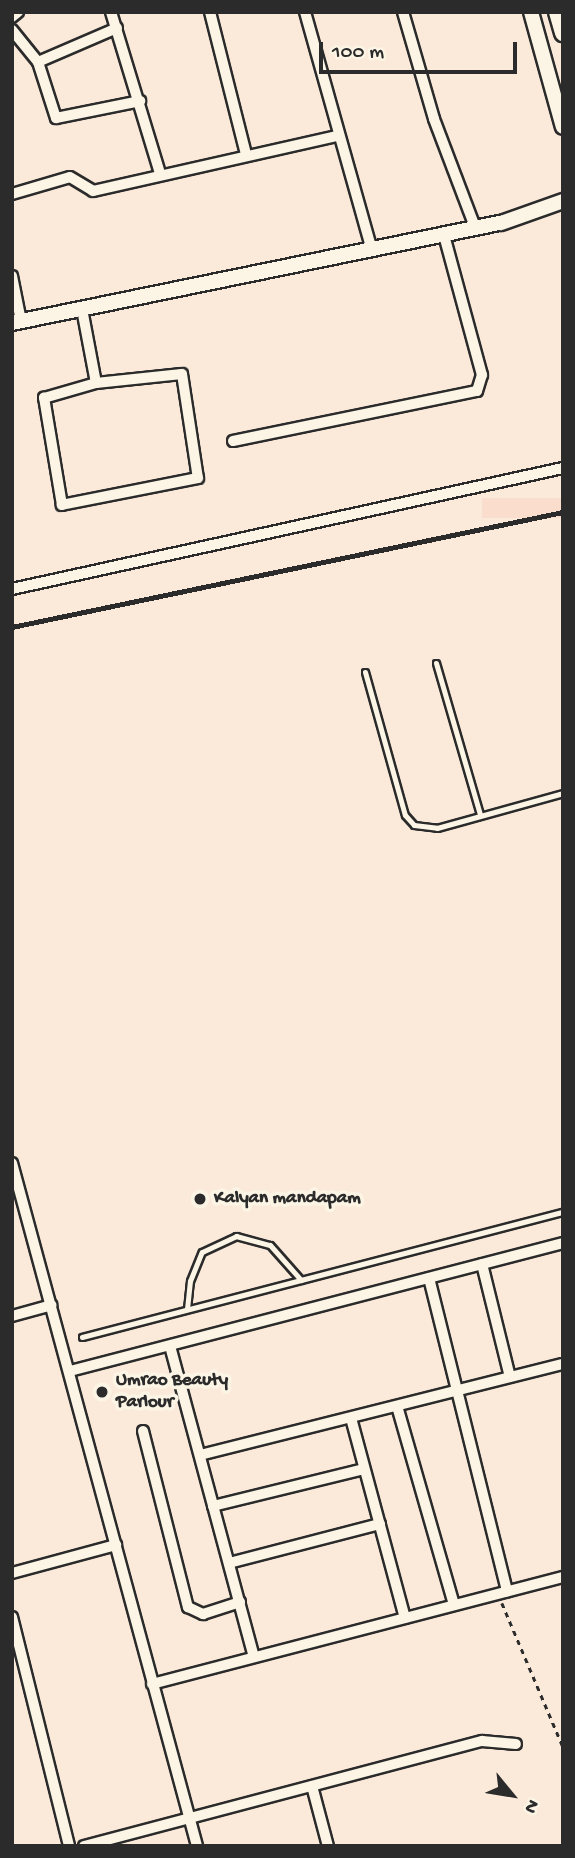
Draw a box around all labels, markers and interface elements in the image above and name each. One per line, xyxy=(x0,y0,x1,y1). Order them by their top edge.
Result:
scale bar xyxy=(323,28,521,72)
text: 100 m xyxy=(332,41,384,66)
place label: Kalyan mandapam xyxy=(214,1188,361,1210)
marker: Kalyan mandapam xyxy=(192,1191,208,1207)
place label: Umrao Beauty Parlour xyxy=(116,1370,228,1414)
marker: Umrao Beauty Parlour xyxy=(94,1384,110,1400)
north arrow xyxy=(477,1760,547,1830)
text: N xyxy=(518,1795,544,1817)

